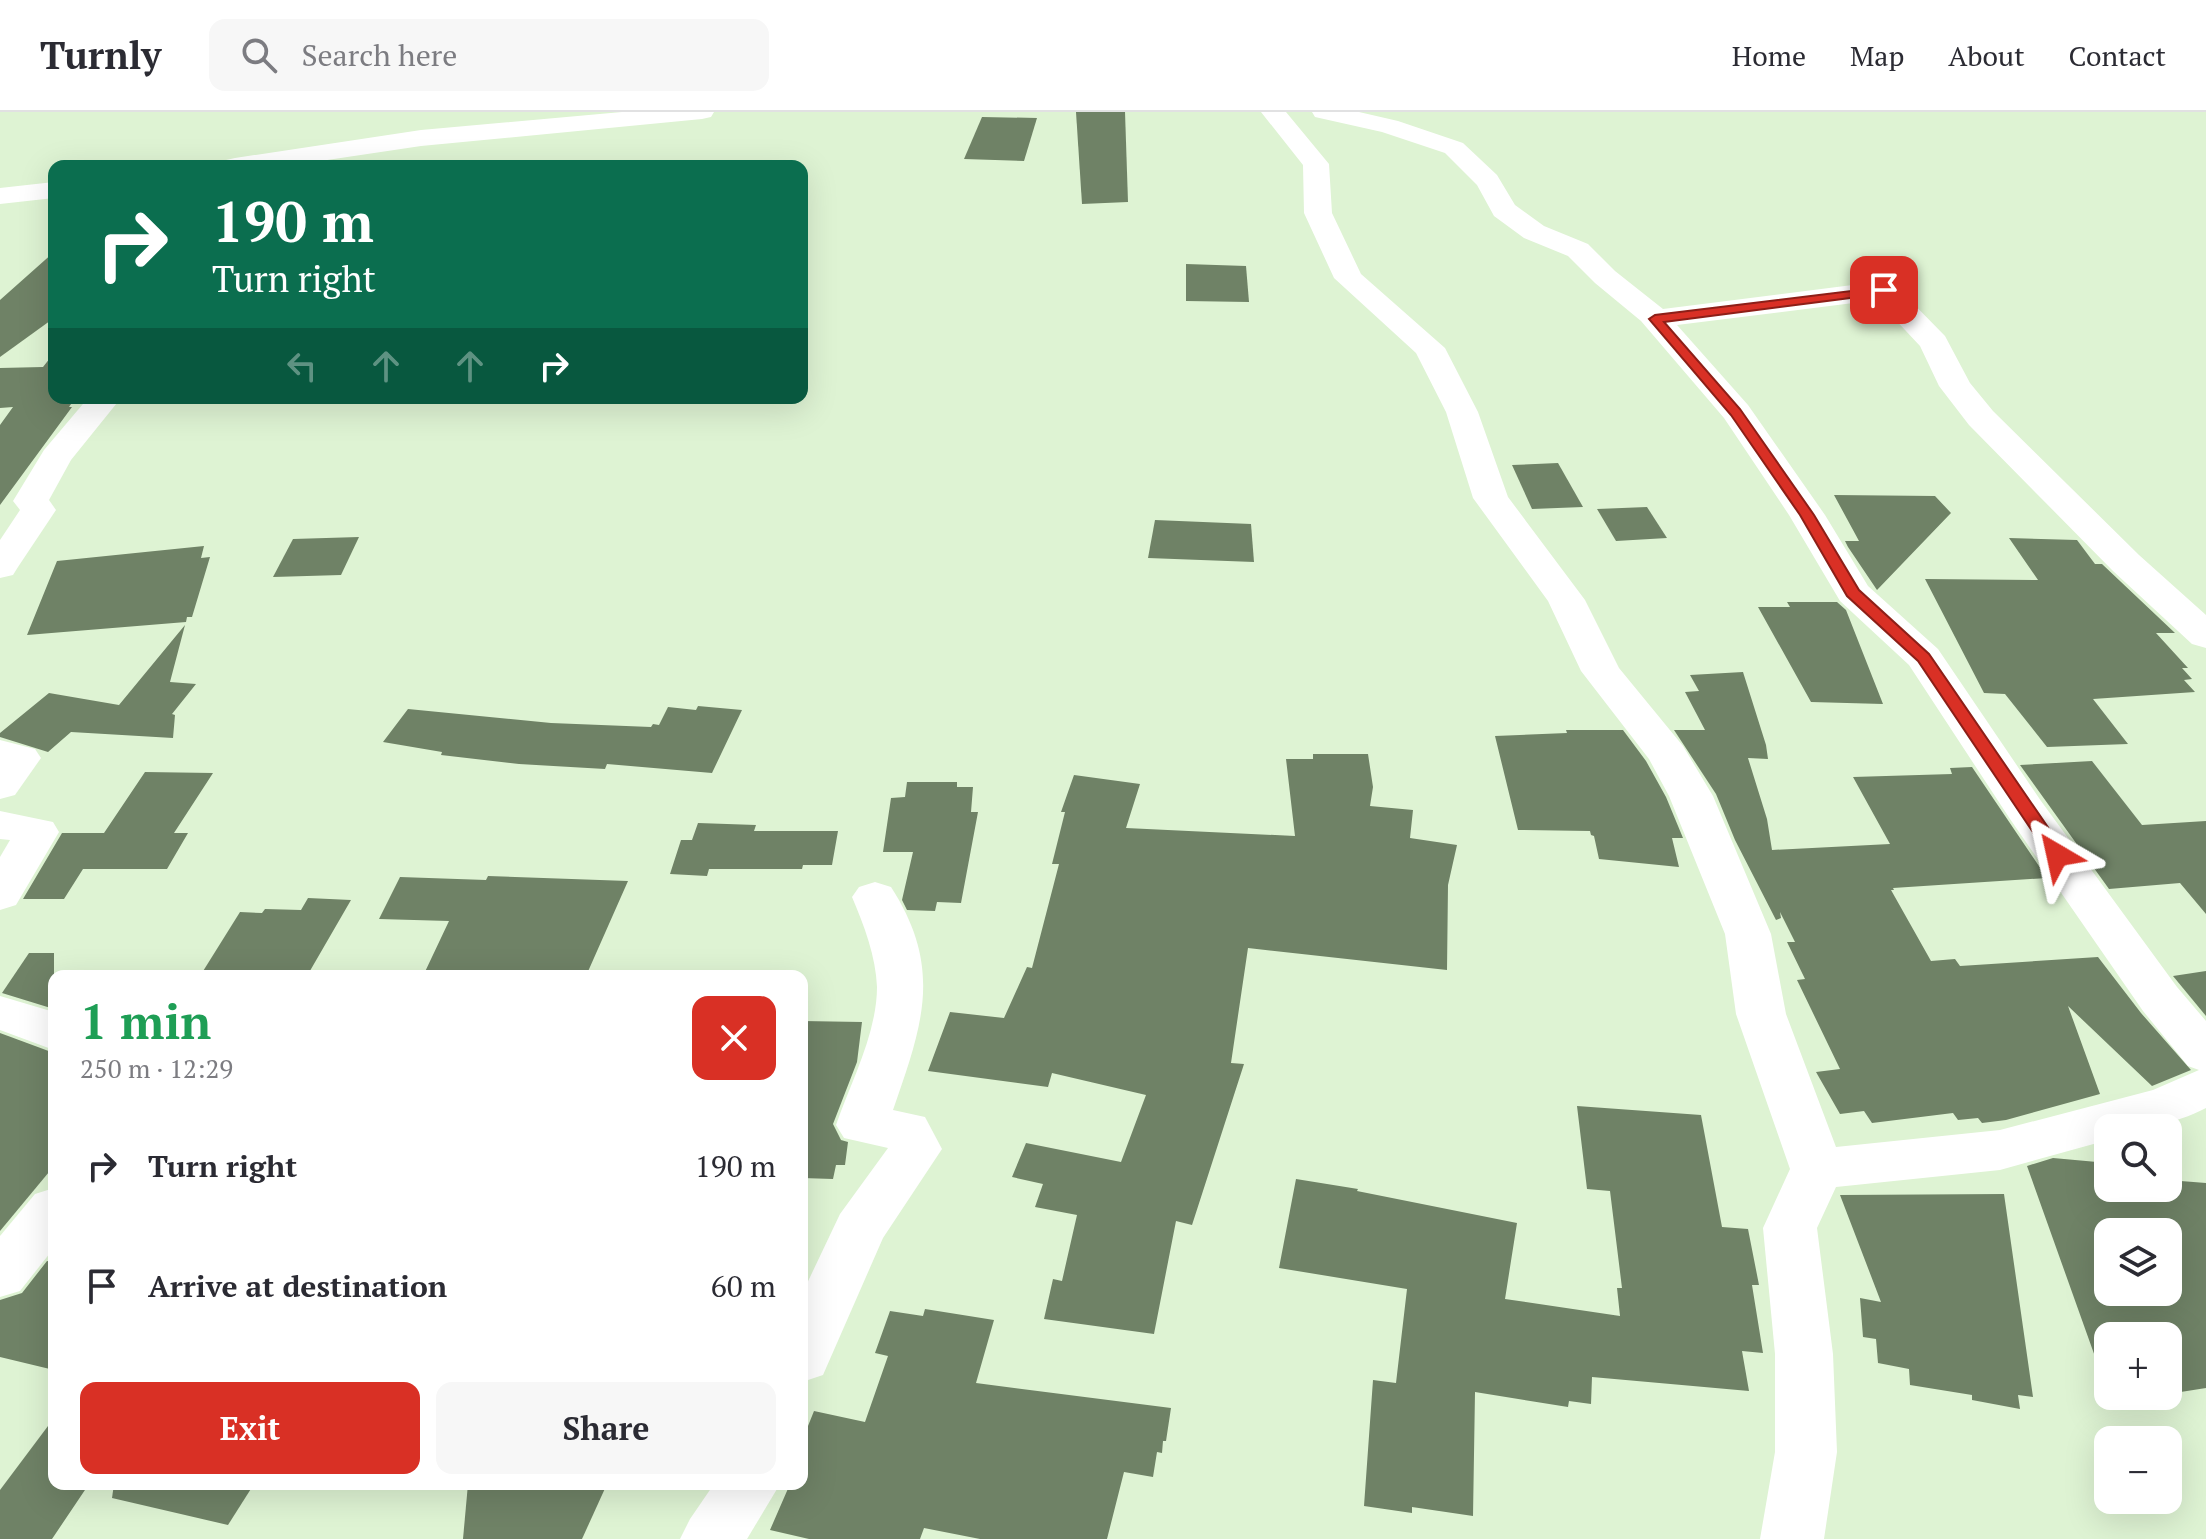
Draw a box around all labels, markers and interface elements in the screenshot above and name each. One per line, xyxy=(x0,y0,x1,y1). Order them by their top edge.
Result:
search box xyxy=(209,19,769,91)
text: Turnly xyxy=(40,30,161,80)
icon: search xyxy=(237,33,281,77)
text: Search here xyxy=(301,35,457,75)
text: Home xyxy=(1732,37,1806,74)
text: Map xyxy=(1850,37,1904,74)
text: About xyxy=(1948,37,2025,74)
text: Contact xyxy=(2069,37,2166,74)
text: 190 m xyxy=(212,184,374,258)
icon: right xyxy=(80,192,184,296)
text: Turn right xyxy=(212,255,376,302)
pin xyxy=(1850,256,1918,324)
icon: arrive xyxy=(1862,268,1906,312)
icon: left xyxy=(280,344,324,388)
icon: ahead xyxy=(364,344,408,388)
icon: ahead xyxy=(448,344,492,388)
icon: right xyxy=(532,344,576,388)
position arrow xyxy=(2015,813,2099,897)
text: 1 min xyxy=(80,989,211,1053)
button: close xyxy=(692,996,776,1080)
text: 250 m · 12:29 xyxy=(80,1051,233,1085)
map controls xyxy=(2094,1114,2182,1514)
button: search xyxy=(2094,1114,2182,1202)
icon: right xyxy=(80,1144,124,1188)
text: Turn right xyxy=(148,1146,297,1186)
text: 190 m xyxy=(695,1146,776,1186)
button: layers xyxy=(2094,1218,2182,1306)
icon: arrive xyxy=(80,1264,124,1308)
text: Arrive at destination xyxy=(148,1266,447,1306)
text: 60 m xyxy=(711,1266,776,1306)
button: + xyxy=(2094,1322,2182,1410)
button: Exit xyxy=(80,1382,420,1474)
button: Share xyxy=(436,1382,776,1474)
button: − xyxy=(2094,1426,2182,1514)

